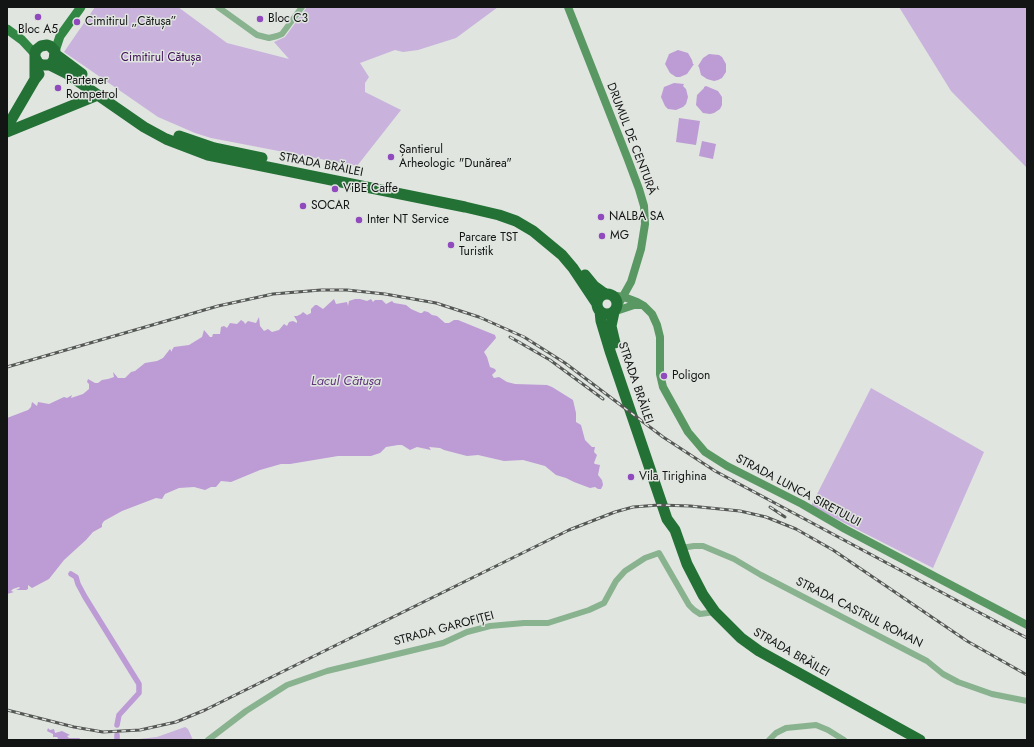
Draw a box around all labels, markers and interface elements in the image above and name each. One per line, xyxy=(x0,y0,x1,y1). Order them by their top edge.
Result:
marker: Bloc A5 xyxy=(33,12,43,22)
place label: Bloc C3 xyxy=(268,12,308,26)
marker: Bloc C3 xyxy=(255,14,265,24)
place label: Cimitirul „Cătușa” xyxy=(85,15,176,29)
marker: Cimitirul „Cătușa” xyxy=(72,17,82,27)
place label: Bloc A5 xyxy=(18,23,58,37)
park label: Cimitirul Cătușa xyxy=(121,51,201,65)
place label: Partener Rompetrol xyxy=(66,74,118,102)
street label: DRUMUL DE CENTURĂ xyxy=(603,81,659,197)
marker: Partener Rompetrol xyxy=(53,83,63,93)
place label: Șantierul Arheologic "Dunărea" xyxy=(399,143,512,171)
street label: STRADA BRĂILEI xyxy=(278,150,364,180)
marker: Șantierul Arheologic "Dunărea" xyxy=(386,152,396,162)
place label: ViBE Caffe xyxy=(343,182,398,196)
marker: ViBE Caffe xyxy=(330,184,340,194)
place label: SOCAR xyxy=(311,199,350,213)
marker: SOCAR xyxy=(298,201,308,211)
place label: NALBA SA xyxy=(609,210,664,224)
marker: NALBA SA xyxy=(596,212,606,222)
place label: Inter NT Service xyxy=(367,213,449,227)
marker: Inter NT Service xyxy=(354,215,364,225)
place label: MG xyxy=(610,229,629,243)
place label: Parcare TST Turistik xyxy=(459,231,518,259)
marker: MG xyxy=(597,231,607,241)
marker: Parcare TST Turistik xyxy=(446,240,456,250)
street label: STRADA BRĂILEI xyxy=(614,340,656,426)
place label: Poligon xyxy=(672,369,710,383)
marker: Poligon xyxy=(659,371,669,381)
water label: Lacul Cătușa xyxy=(311,374,381,390)
street label: STRADA LUNCA SIRETULUI xyxy=(733,452,863,530)
place label: Vila Tirighina xyxy=(639,470,706,484)
marker: Vila Tirighina xyxy=(626,472,636,482)
street label: STRADA CASTRUL ROMAN xyxy=(793,575,925,651)
street label: STRADA GAROFIȚEI xyxy=(392,609,496,649)
street label: STRADA BRĂILEI xyxy=(750,625,832,681)

